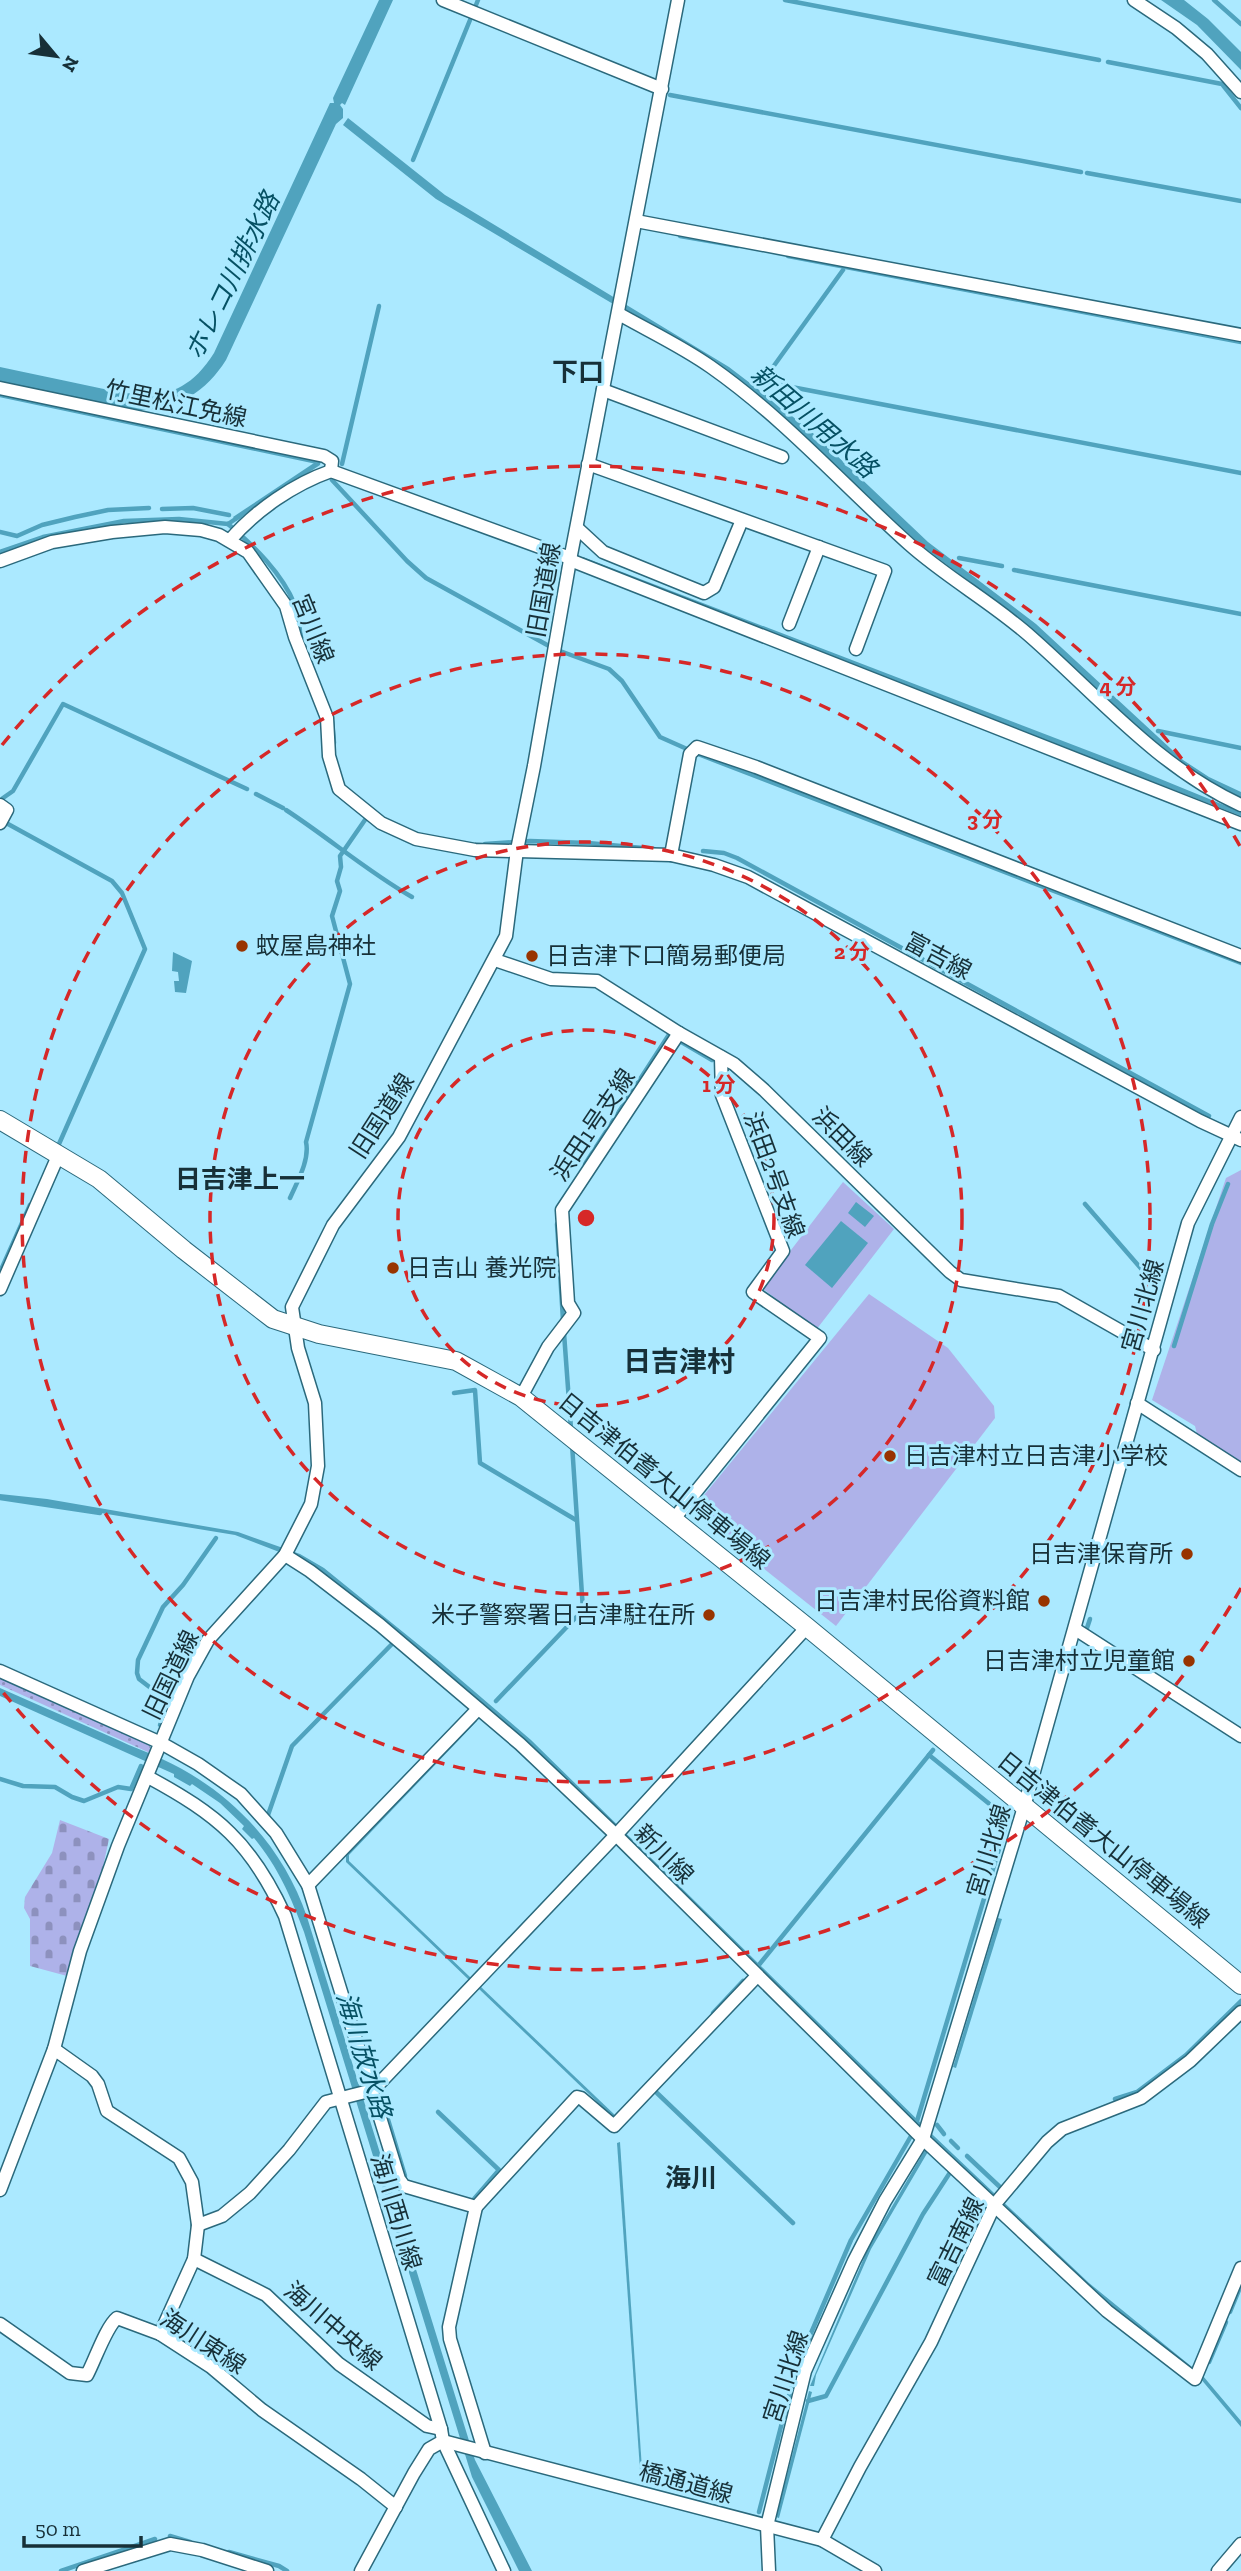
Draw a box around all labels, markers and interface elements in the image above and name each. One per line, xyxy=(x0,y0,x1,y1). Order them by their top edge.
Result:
north arrow xyxy=(21,21,91,91)
text: N xyxy=(57,52,84,76)
water label: ホレコ川排水路 xyxy=(178,185,287,365)
district label: 下口 xyxy=(552,356,604,388)
water label: 新田川用水路 xyxy=(745,358,885,486)
street label: 竹里松江免線 xyxy=(103,374,250,433)
street label: 旧国道線 xyxy=(521,540,566,640)
street label: 宮川線 xyxy=(287,590,340,668)
text: 4 分 xyxy=(1100,674,1136,699)
text: 3 分 xyxy=(967,807,1003,832)
street label: 富吉線 xyxy=(900,926,977,985)
place label: 蚊屋島神社 xyxy=(256,931,376,960)
marker: 蚊屋島神社 xyxy=(234,938,250,954)
text: 2 分 xyxy=(834,939,870,964)
place label: 日吉津下口簡易郵便局 xyxy=(546,941,786,970)
marker: 日吉津下口簡易郵便局 xyxy=(524,948,540,964)
street label: 浜田1号支線 xyxy=(544,1063,641,1186)
street label: 旧国道線 xyxy=(343,1068,420,1164)
text: 1 分 xyxy=(702,1072,736,1097)
street label: 浜田線 xyxy=(807,1101,878,1172)
street label: 浜田2号支線 xyxy=(738,1108,811,1242)
district label: 日吉津上一 xyxy=(175,1163,305,1195)
centre of rings xyxy=(574,1206,598,1230)
place label: 日吉山 養光院 xyxy=(407,1253,556,1282)
street label: 宮川北線 xyxy=(1115,1256,1170,1356)
marker: 日吉山 養光院 xyxy=(385,1260,401,1276)
district label: 日吉津村 xyxy=(623,1345,735,1378)
street label: 日吉津伯耆大山停車場線 xyxy=(553,1386,776,1575)
place label: 日吉津村立日吉津小学校 xyxy=(904,1441,1168,1470)
marker: 日吉津村立日吉津小学校 xyxy=(882,1448,898,1464)
place label: 日吉津保育所 xyxy=(1029,1539,1173,1568)
marker: 日吉津保育所 xyxy=(1179,1546,1195,1562)
place label: 日吉津村民俗資料館 xyxy=(814,1586,1030,1615)
marker: 日吉津村民俗資料館 xyxy=(1036,1593,1052,1609)
place label: 米子警察署日吉津駐在所 xyxy=(431,1600,695,1629)
marker: 米子警察署日吉津駐在所 xyxy=(701,1607,717,1623)
street label: 旧国道線 xyxy=(136,1625,205,1724)
place label: 日吉津村立児童館 xyxy=(983,1646,1175,1675)
marker: 日吉津村立児童館 xyxy=(1181,1653,1197,1669)
street label: 日吉津伯耆大山停車場線 xyxy=(992,1745,1215,1934)
street label: 宮川北線 xyxy=(961,1801,1016,1901)
street label: 新川線 xyxy=(629,1818,700,1889)
water label: 海川放水路 xyxy=(330,1988,399,2124)
street label: 海川西川線 xyxy=(365,2150,428,2273)
district label: 海川 xyxy=(665,2162,717,2194)
street label: 富吉南線 xyxy=(921,2192,990,2291)
street label: 海川中央線 xyxy=(279,2275,388,2376)
street label: 海川東線 xyxy=(155,2303,251,2380)
street label: 宮川北線 xyxy=(757,2327,814,2427)
street label: 橋通道線 xyxy=(636,2456,736,2509)
scale bar xyxy=(24,2504,142,2548)
text: 50 m xyxy=(35,2516,81,2541)

